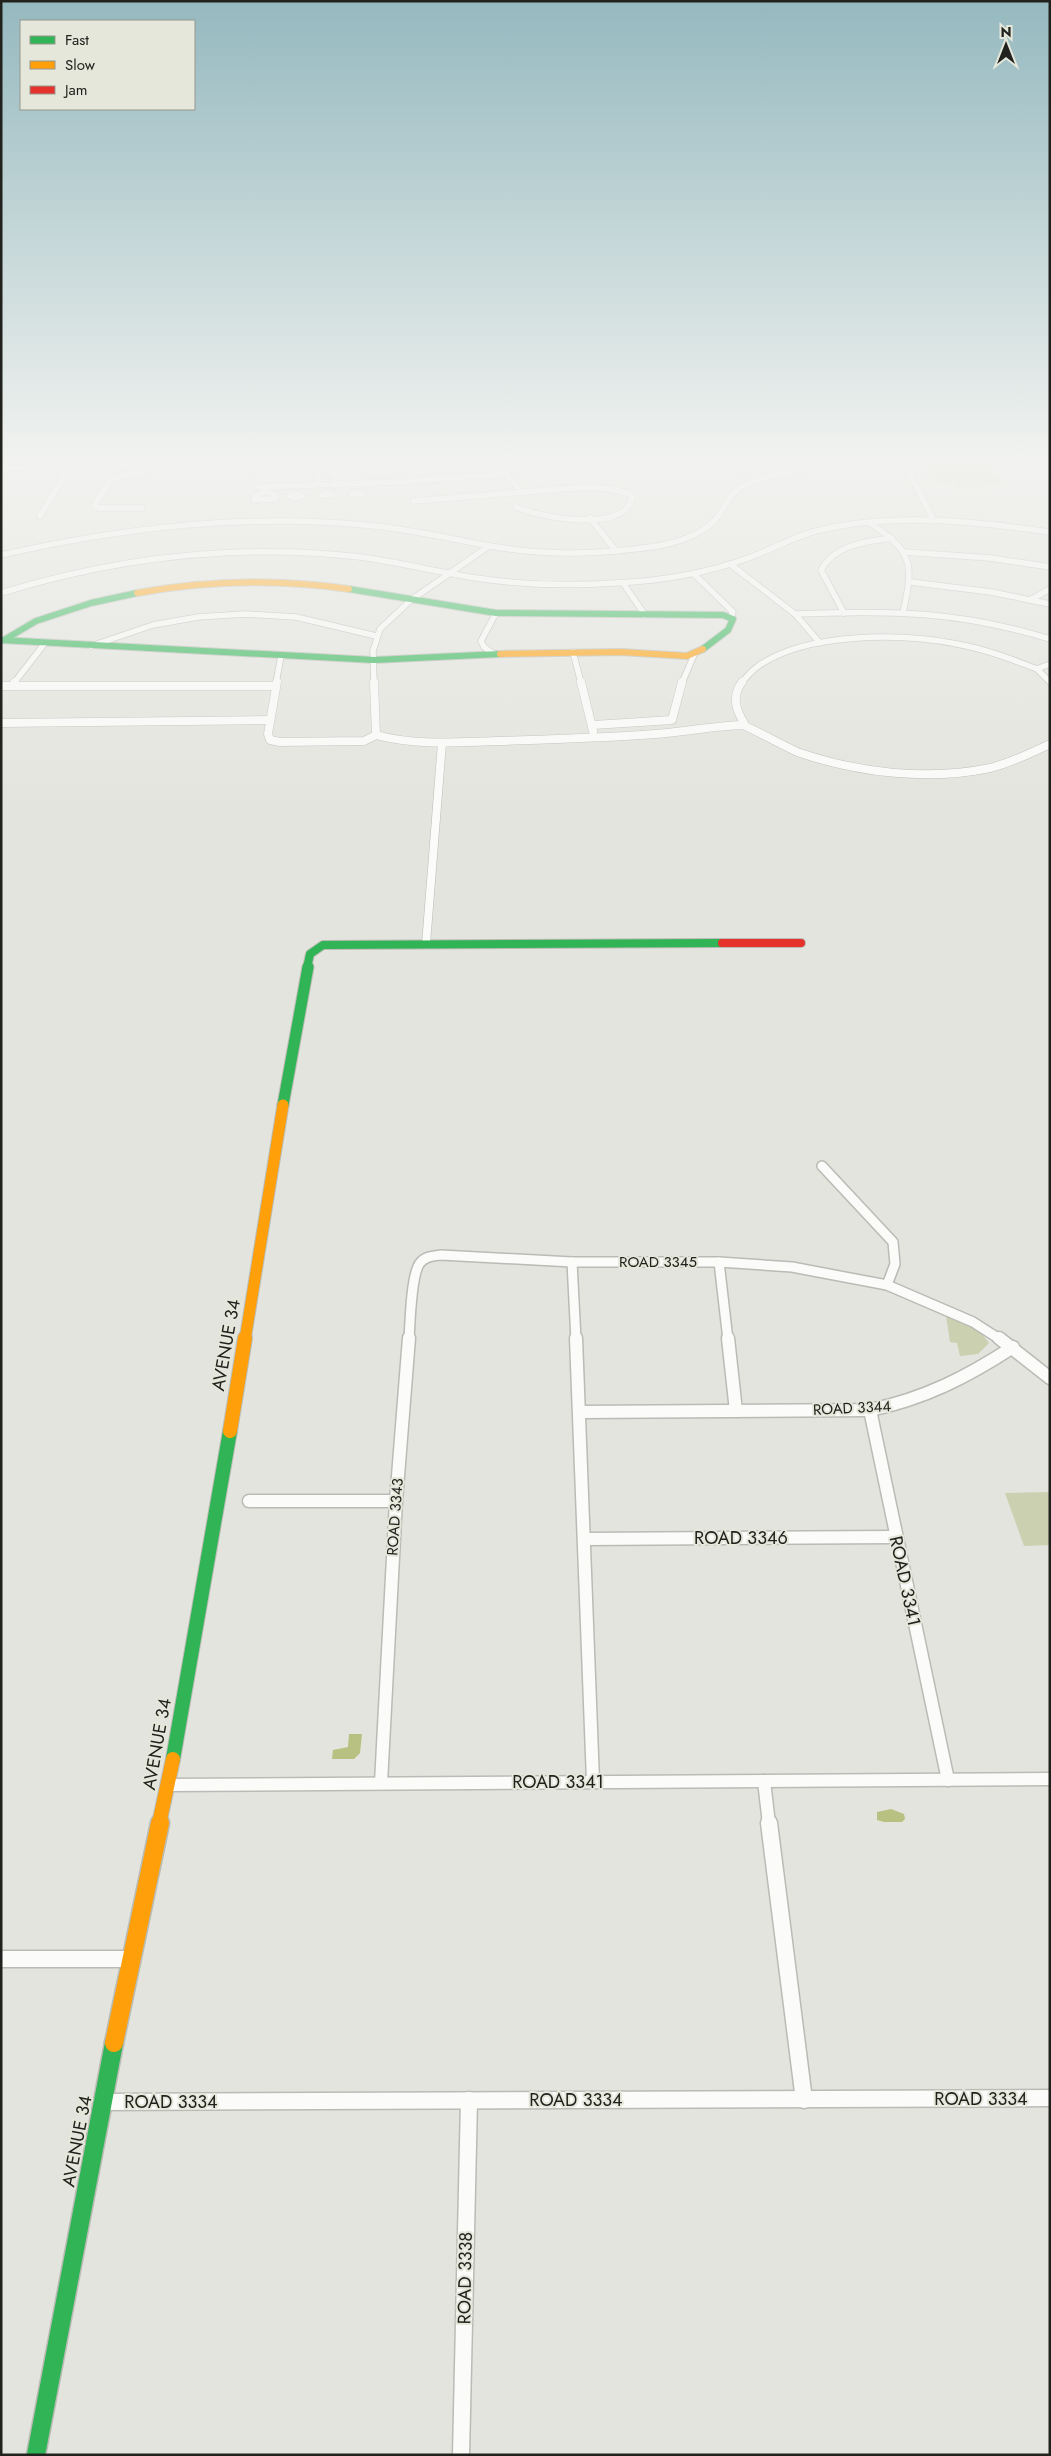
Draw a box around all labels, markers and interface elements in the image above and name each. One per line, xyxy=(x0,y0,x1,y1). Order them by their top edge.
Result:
legend xyxy=(20,20,195,110)
north arrow xyxy=(981,20,1031,70)
text: N xyxy=(1000,22,1012,42)
text: Fast xyxy=(65,29,89,51)
text: Slow xyxy=(65,54,96,76)
text: Jam xyxy=(63,79,88,101)
street label: ROAD 3345 xyxy=(619,1251,697,1273)
street label: AVENUE 34 xyxy=(205,1297,247,1393)
street label: ROAD 3344 xyxy=(812,1395,892,1421)
street label: ROAD 3343 xyxy=(381,1477,409,1557)
street label: ROAD 3346 xyxy=(694,1525,788,1551)
street label: ROAD 3341 xyxy=(883,1534,927,1628)
street label: AVENUE 34 xyxy=(136,1696,178,1792)
street label: ROAD 3341 xyxy=(512,1769,604,1795)
street label: ROAD 3334 xyxy=(934,2086,1028,2112)
street label: ROAD 3334 xyxy=(529,2087,623,2113)
street label: ROAD 3334 xyxy=(124,2089,218,2115)
street label: AVENUE 34 xyxy=(55,2093,99,2189)
street label: ROAD 3338 xyxy=(451,2231,479,2325)

